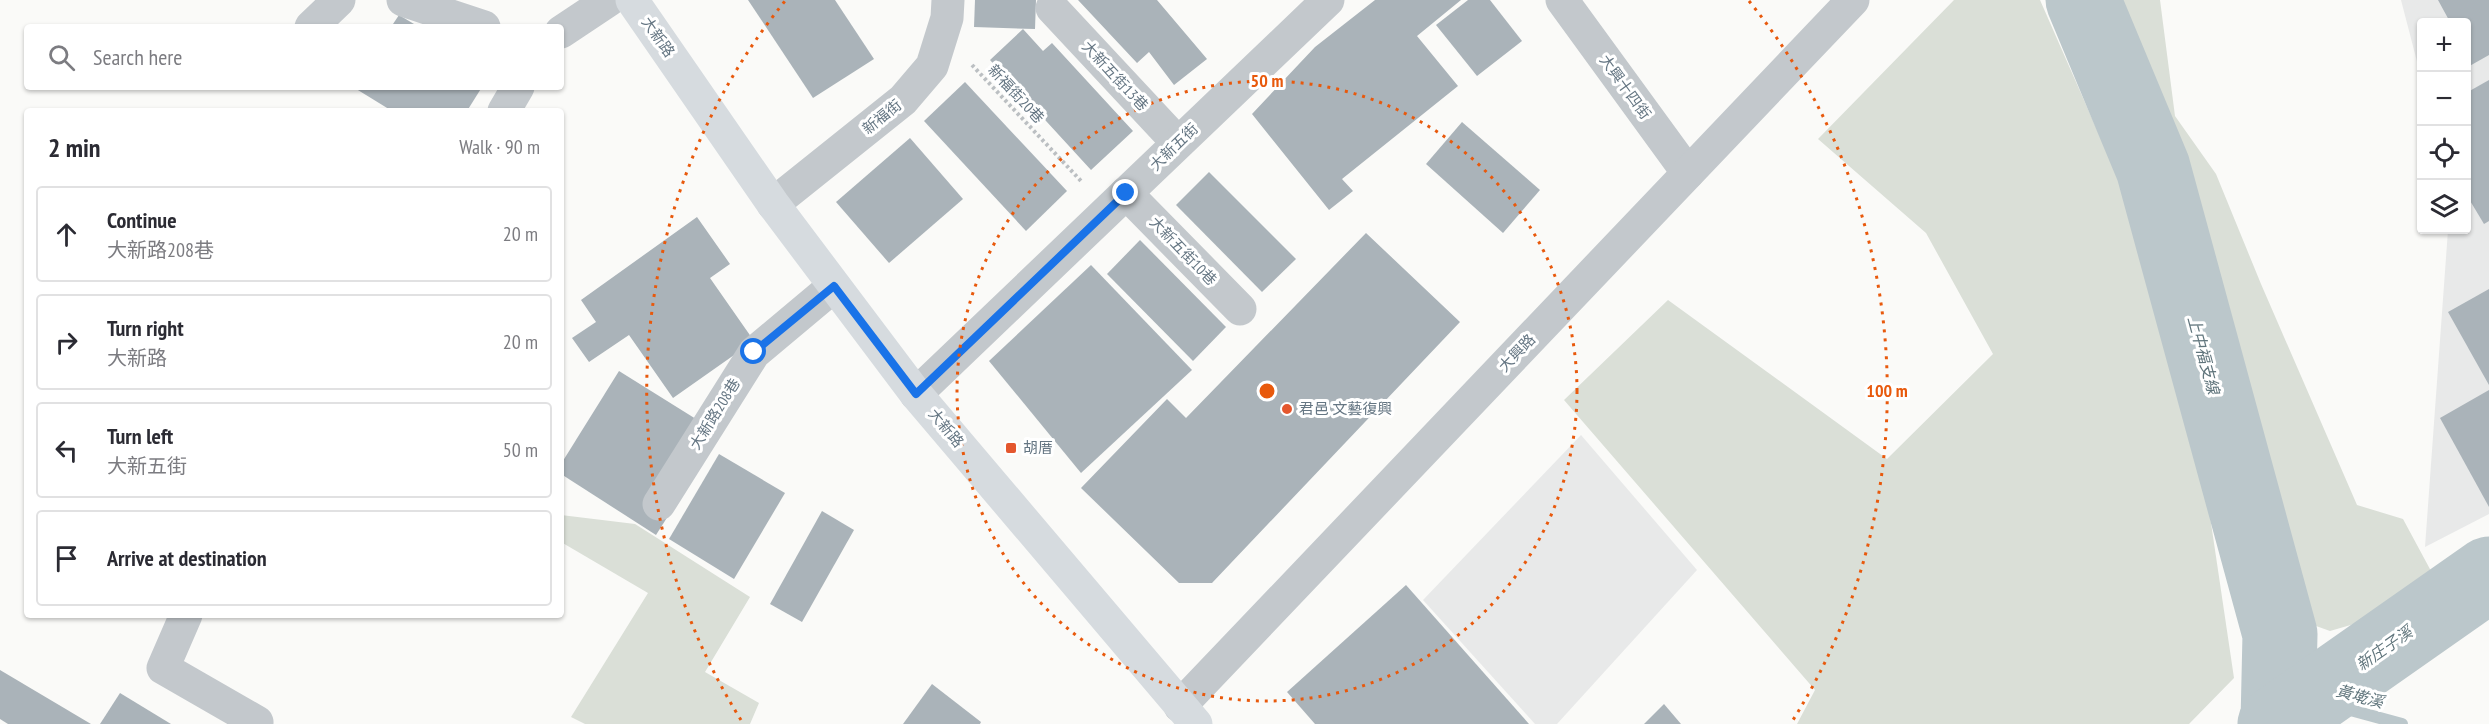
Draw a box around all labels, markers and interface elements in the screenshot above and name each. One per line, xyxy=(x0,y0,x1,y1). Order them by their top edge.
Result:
street label: 大新路 xyxy=(638,13,679,61)
map controls xyxy=(2417,18,2471,234)
button: + xyxy=(2417,18,2471,72)
search box xyxy=(24,24,564,90)
street label: 大新五街13巷 xyxy=(1078,37,1152,115)
icon: search xyxy=(45,41,78,74)
text: Search here xyxy=(93,43,182,71)
street label: 大興十四街 xyxy=(1596,51,1655,123)
street label: 新福街20巷 xyxy=(984,60,1048,127)
text: 50 m xyxy=(1251,69,1283,92)
button: − xyxy=(2417,72,2471,126)
street label: 新福街 xyxy=(858,95,905,138)
street label: 大新五街 xyxy=(1145,119,1202,174)
button: locate xyxy=(2417,126,2471,180)
text: 2 min xyxy=(48,131,101,164)
text: Walk · 90 m xyxy=(459,134,540,160)
route end xyxy=(1112,179,1138,205)
button: layers xyxy=(2417,180,2471,234)
text: Continue xyxy=(107,206,177,234)
street label: 大新五街10巷 xyxy=(1146,212,1221,289)
icon: ahead xyxy=(50,218,83,251)
text: 20 m xyxy=(503,221,538,247)
text: 大新路208巷 xyxy=(107,237,214,263)
text: Turn right xyxy=(107,314,184,342)
water label: 上中福支線 xyxy=(2184,314,2225,398)
icon: right xyxy=(50,326,83,359)
text: 20 m xyxy=(503,329,538,355)
street label: 大興路 xyxy=(1494,330,1539,375)
route start xyxy=(740,338,766,364)
text: 大新路 xyxy=(107,345,167,371)
street label: 大新路208巷 xyxy=(685,375,744,453)
text: 100 m xyxy=(1866,379,1908,402)
centre of rings xyxy=(1257,381,1277,401)
place label: 君邑 文藝復興 xyxy=(1299,399,1392,418)
marker: 君邑 文藝復興 xyxy=(1280,402,1294,416)
street label: 大新路 xyxy=(925,404,968,451)
text: Turn left xyxy=(107,422,173,450)
icon: left xyxy=(50,434,83,467)
text: 50 m xyxy=(503,437,538,463)
place label: 胡厝 xyxy=(1023,438,1053,457)
marker: 胡厝 xyxy=(1004,441,1018,455)
text: 大新五街 xyxy=(107,453,187,479)
icon: arrive xyxy=(50,542,83,575)
text: Arrive at destination xyxy=(107,544,267,572)
water label: 新庄子溪 xyxy=(2352,620,2418,675)
water label: 黃墘溪 xyxy=(2334,680,2388,712)

